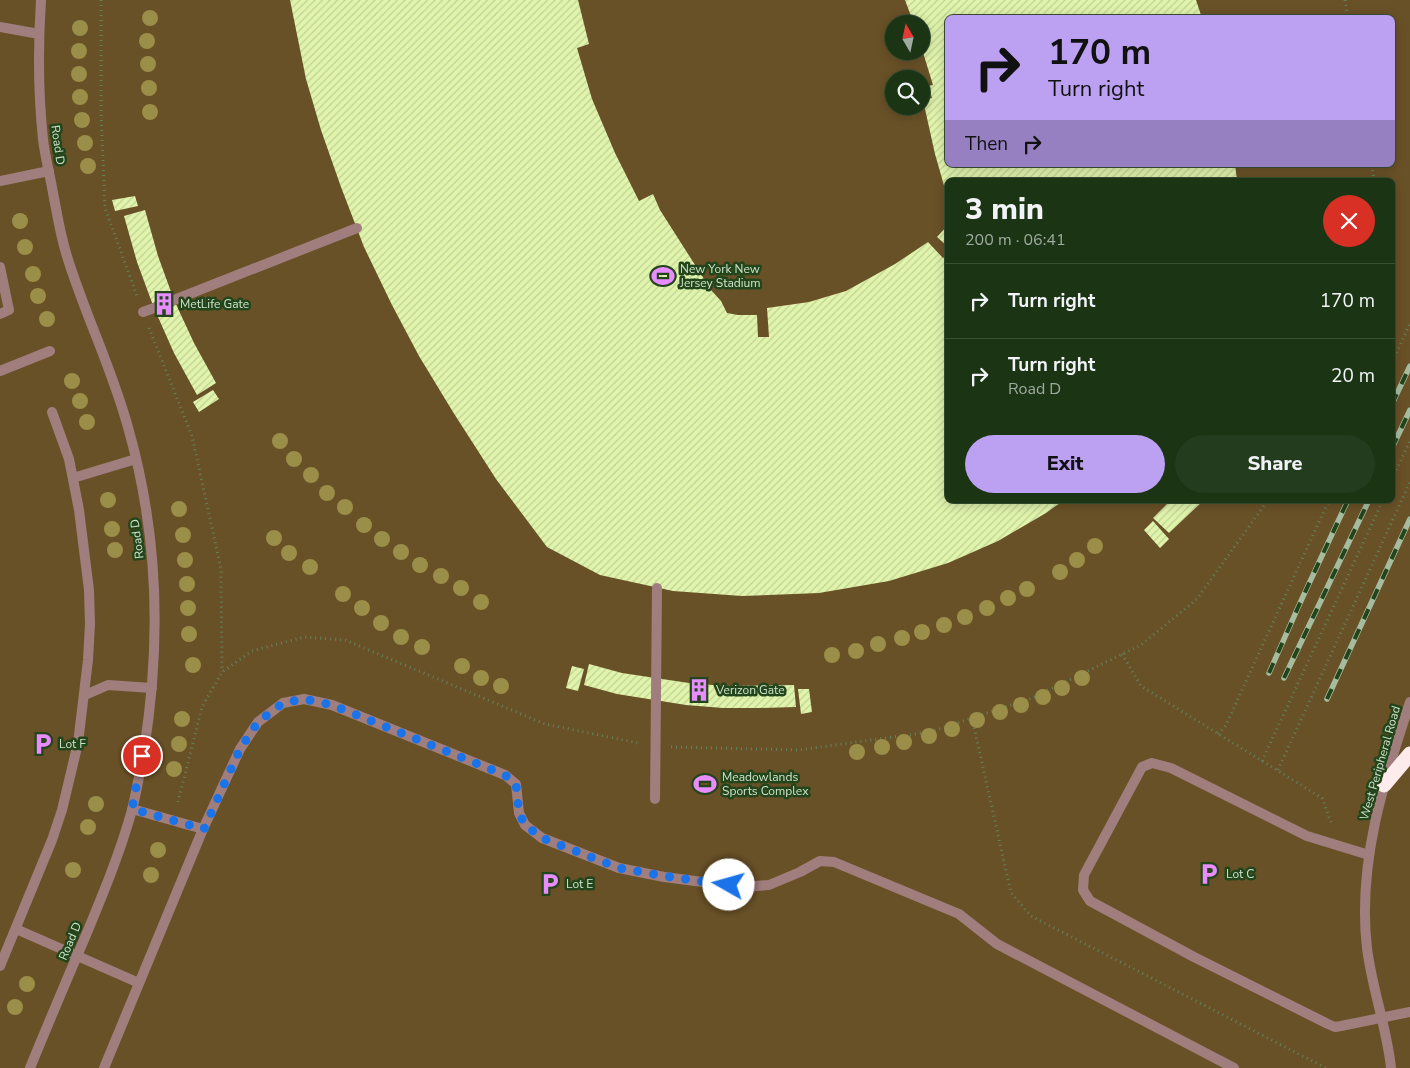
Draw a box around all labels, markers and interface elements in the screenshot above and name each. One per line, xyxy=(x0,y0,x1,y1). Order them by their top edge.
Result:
north arrow xyxy=(885,15,930,60)
map controls xyxy=(885,15,930,115)
text: 170 m xyxy=(1048,29,1151,76)
icon: right xyxy=(965,35,1030,100)
button: search xyxy=(885,70,930,115)
text: Turn right xyxy=(1048,74,1144,104)
street label: Road D xyxy=(47,124,69,166)
icon: right xyxy=(1018,130,1046,158)
text: Then xyxy=(965,131,1008,157)
text: 3 min xyxy=(965,189,1044,230)
button: close xyxy=(1323,195,1375,247)
text: 200 m · 06:41 xyxy=(965,229,1066,251)
place label: New York New Jersey Stadium xyxy=(679,261,761,291)
sports icon: New York New Jersey Stadium xyxy=(650,263,676,289)
icon: right xyxy=(965,287,993,315)
text: Turn right xyxy=(1008,288,1095,314)
text: 170 m xyxy=(1320,288,1375,314)
building icon: MetLife Gate xyxy=(151,291,177,317)
place label: MetLife Gate xyxy=(180,296,249,312)
text: Turn right xyxy=(1008,352,1095,378)
icon: right xyxy=(965,362,993,390)
text: 20 m xyxy=(1331,363,1375,389)
text: Road D xyxy=(1008,378,1061,400)
button: Exit xyxy=(965,435,1165,493)
button: Share xyxy=(1175,435,1375,493)
street label: Road D xyxy=(127,518,147,560)
building icon: Verizon Gate xyxy=(686,677,712,703)
place label: Verizon Gate xyxy=(715,682,785,698)
street label: West Peripheral Road xyxy=(1356,704,1404,822)
parking icon: Lot F xyxy=(30,731,56,757)
pin xyxy=(121,735,163,777)
place label: Lot F xyxy=(59,736,86,752)
icon: arrive xyxy=(128,742,156,770)
place label: Meadowlands Sports Complex xyxy=(722,769,809,799)
sports icon: Meadowlands Sports Complex xyxy=(692,771,718,797)
position arrow xyxy=(702,858,754,910)
parking icon: Lot C xyxy=(1196,861,1222,887)
place label: Lot C xyxy=(1226,866,1254,882)
parking icon: Lot E xyxy=(537,871,563,897)
place label: Lot E xyxy=(566,876,593,892)
street label: Road D xyxy=(55,919,85,962)

